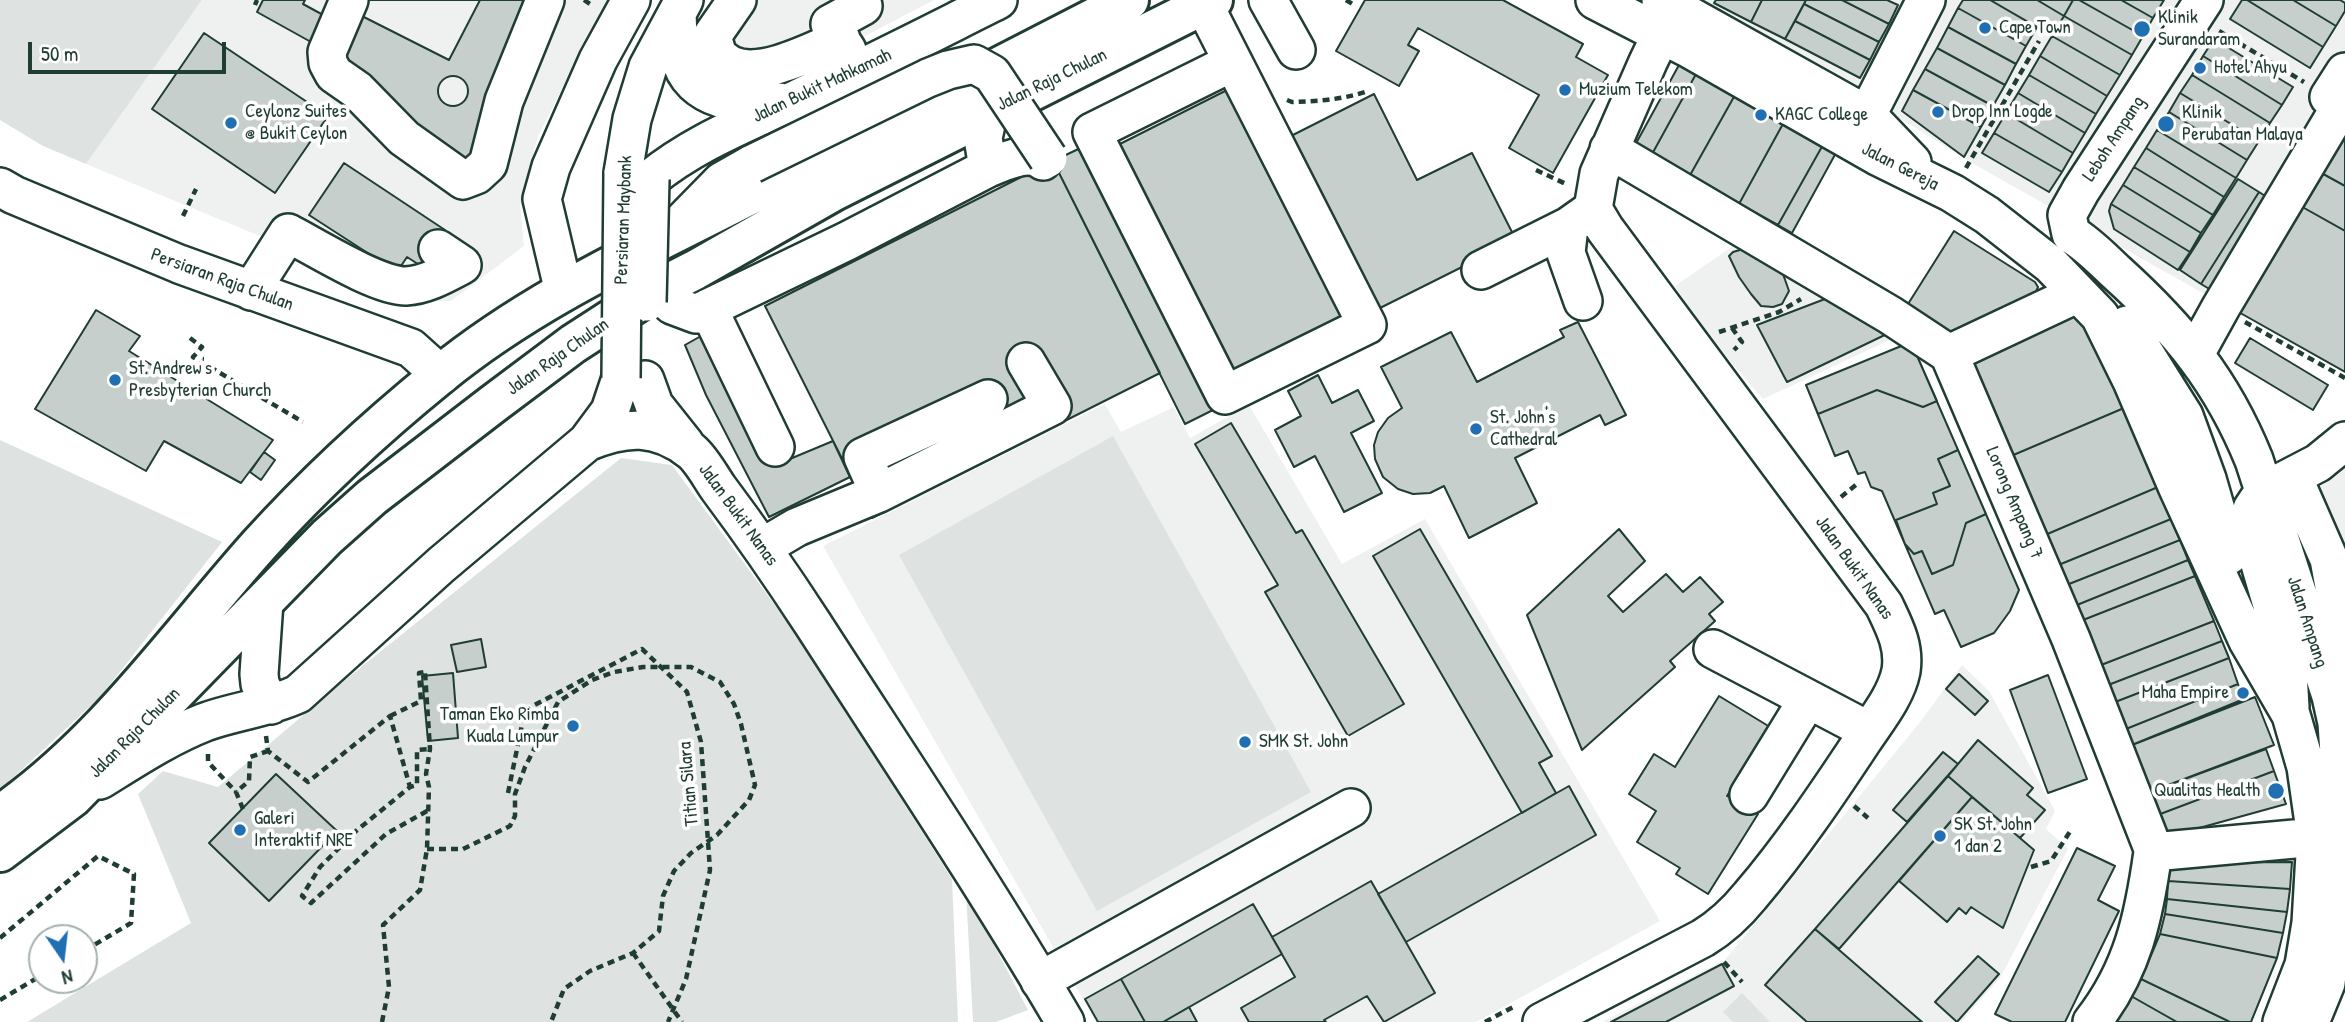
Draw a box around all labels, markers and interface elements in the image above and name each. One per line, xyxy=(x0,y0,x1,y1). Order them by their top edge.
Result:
place label: Klinik Surandaram xyxy=(2158,7,2240,51)
place label: Cape Town xyxy=(1999,17,2071,39)
marker: Klinik Surandaram xyxy=(2132,19,2152,39)
marker: Cape Town xyxy=(1977,20,1993,36)
scale bar xyxy=(32,28,229,72)
text: 50 m xyxy=(41,39,78,68)
street label: Jalan Bukit Mahkamah xyxy=(749,44,895,128)
street label: Jalan Raja Chulan xyxy=(993,44,1111,116)
place label: Hotel Ahyu xyxy=(2214,57,2287,79)
marker: Hotel Ahyu xyxy=(2192,60,2208,76)
place label: Muzium Telekom xyxy=(1579,79,1693,101)
marker: Muzium Telekom xyxy=(1557,82,1573,98)
street label: Leboh Ampang xyxy=(2078,92,2150,186)
place label: Ceylonz Suites @ Bukit Ceylon xyxy=(245,101,347,145)
place label: Drop Inn Logde xyxy=(1952,101,2053,123)
place label: Klinik Perubatan Malaya xyxy=(2182,102,2303,146)
place label: KAGC College xyxy=(1775,104,1868,126)
marker: Drop Inn Logde xyxy=(1930,104,1946,120)
marker: KAGC College xyxy=(1753,107,1769,123)
marker: Klinik Perubatan Malaya xyxy=(2156,114,2176,134)
marker: Ceylonz Suites @ Bukit Ceylon xyxy=(223,115,239,131)
street label: Jalan Gereja xyxy=(1858,138,1942,196)
street label: Persiaran Maybank xyxy=(610,155,638,285)
street label: Persiaran Raja Chulan xyxy=(148,244,296,316)
street label: Jalan Raja Chulan xyxy=(503,313,613,401)
place label: St. Andrew's Presbyterian Church xyxy=(129,358,271,402)
marker: St. Andrew's Presbyterian Church xyxy=(107,372,123,388)
place label: St. John's Cathedral xyxy=(1490,407,1557,451)
marker: St. John's Cathedral xyxy=(1468,421,1484,437)
street label: Lorong Ampang 7 xyxy=(1980,443,2048,563)
street label: Jalan Bukit Nanas xyxy=(693,459,783,571)
street label: Jalan Bukit Nanas xyxy=(1810,512,1898,624)
street label: Jalan Ampang xyxy=(2282,573,2332,671)
place label: Maha Empire xyxy=(2142,682,2229,704)
street label: Jalan Raja Chulan xyxy=(85,683,185,783)
marker: Maha Empire xyxy=(2235,685,2251,701)
place label: Taman Eko Rimba Kuala Lumpur xyxy=(440,704,559,748)
marker: Taman Eko Rimba Kuala Lumpur xyxy=(565,718,581,734)
place label: SMK St. John xyxy=(1259,731,1348,753)
marker: SMK St. John xyxy=(1237,734,1253,750)
street label: Titian Silara xyxy=(674,741,704,827)
place label: Qualitas Health xyxy=(2154,780,2260,802)
marker: Qualitas Health xyxy=(2266,781,2286,801)
place label: Galeri Interaktif NRE xyxy=(254,808,353,852)
place label: SK St. John 1 dan 2 xyxy=(1954,814,2032,858)
marker: Galeri Interaktif NRE xyxy=(232,822,248,838)
marker: SK St. John 1 dan 2 xyxy=(1932,828,1948,844)
north arrow xyxy=(28,924,98,994)
text: N xyxy=(60,964,76,991)

